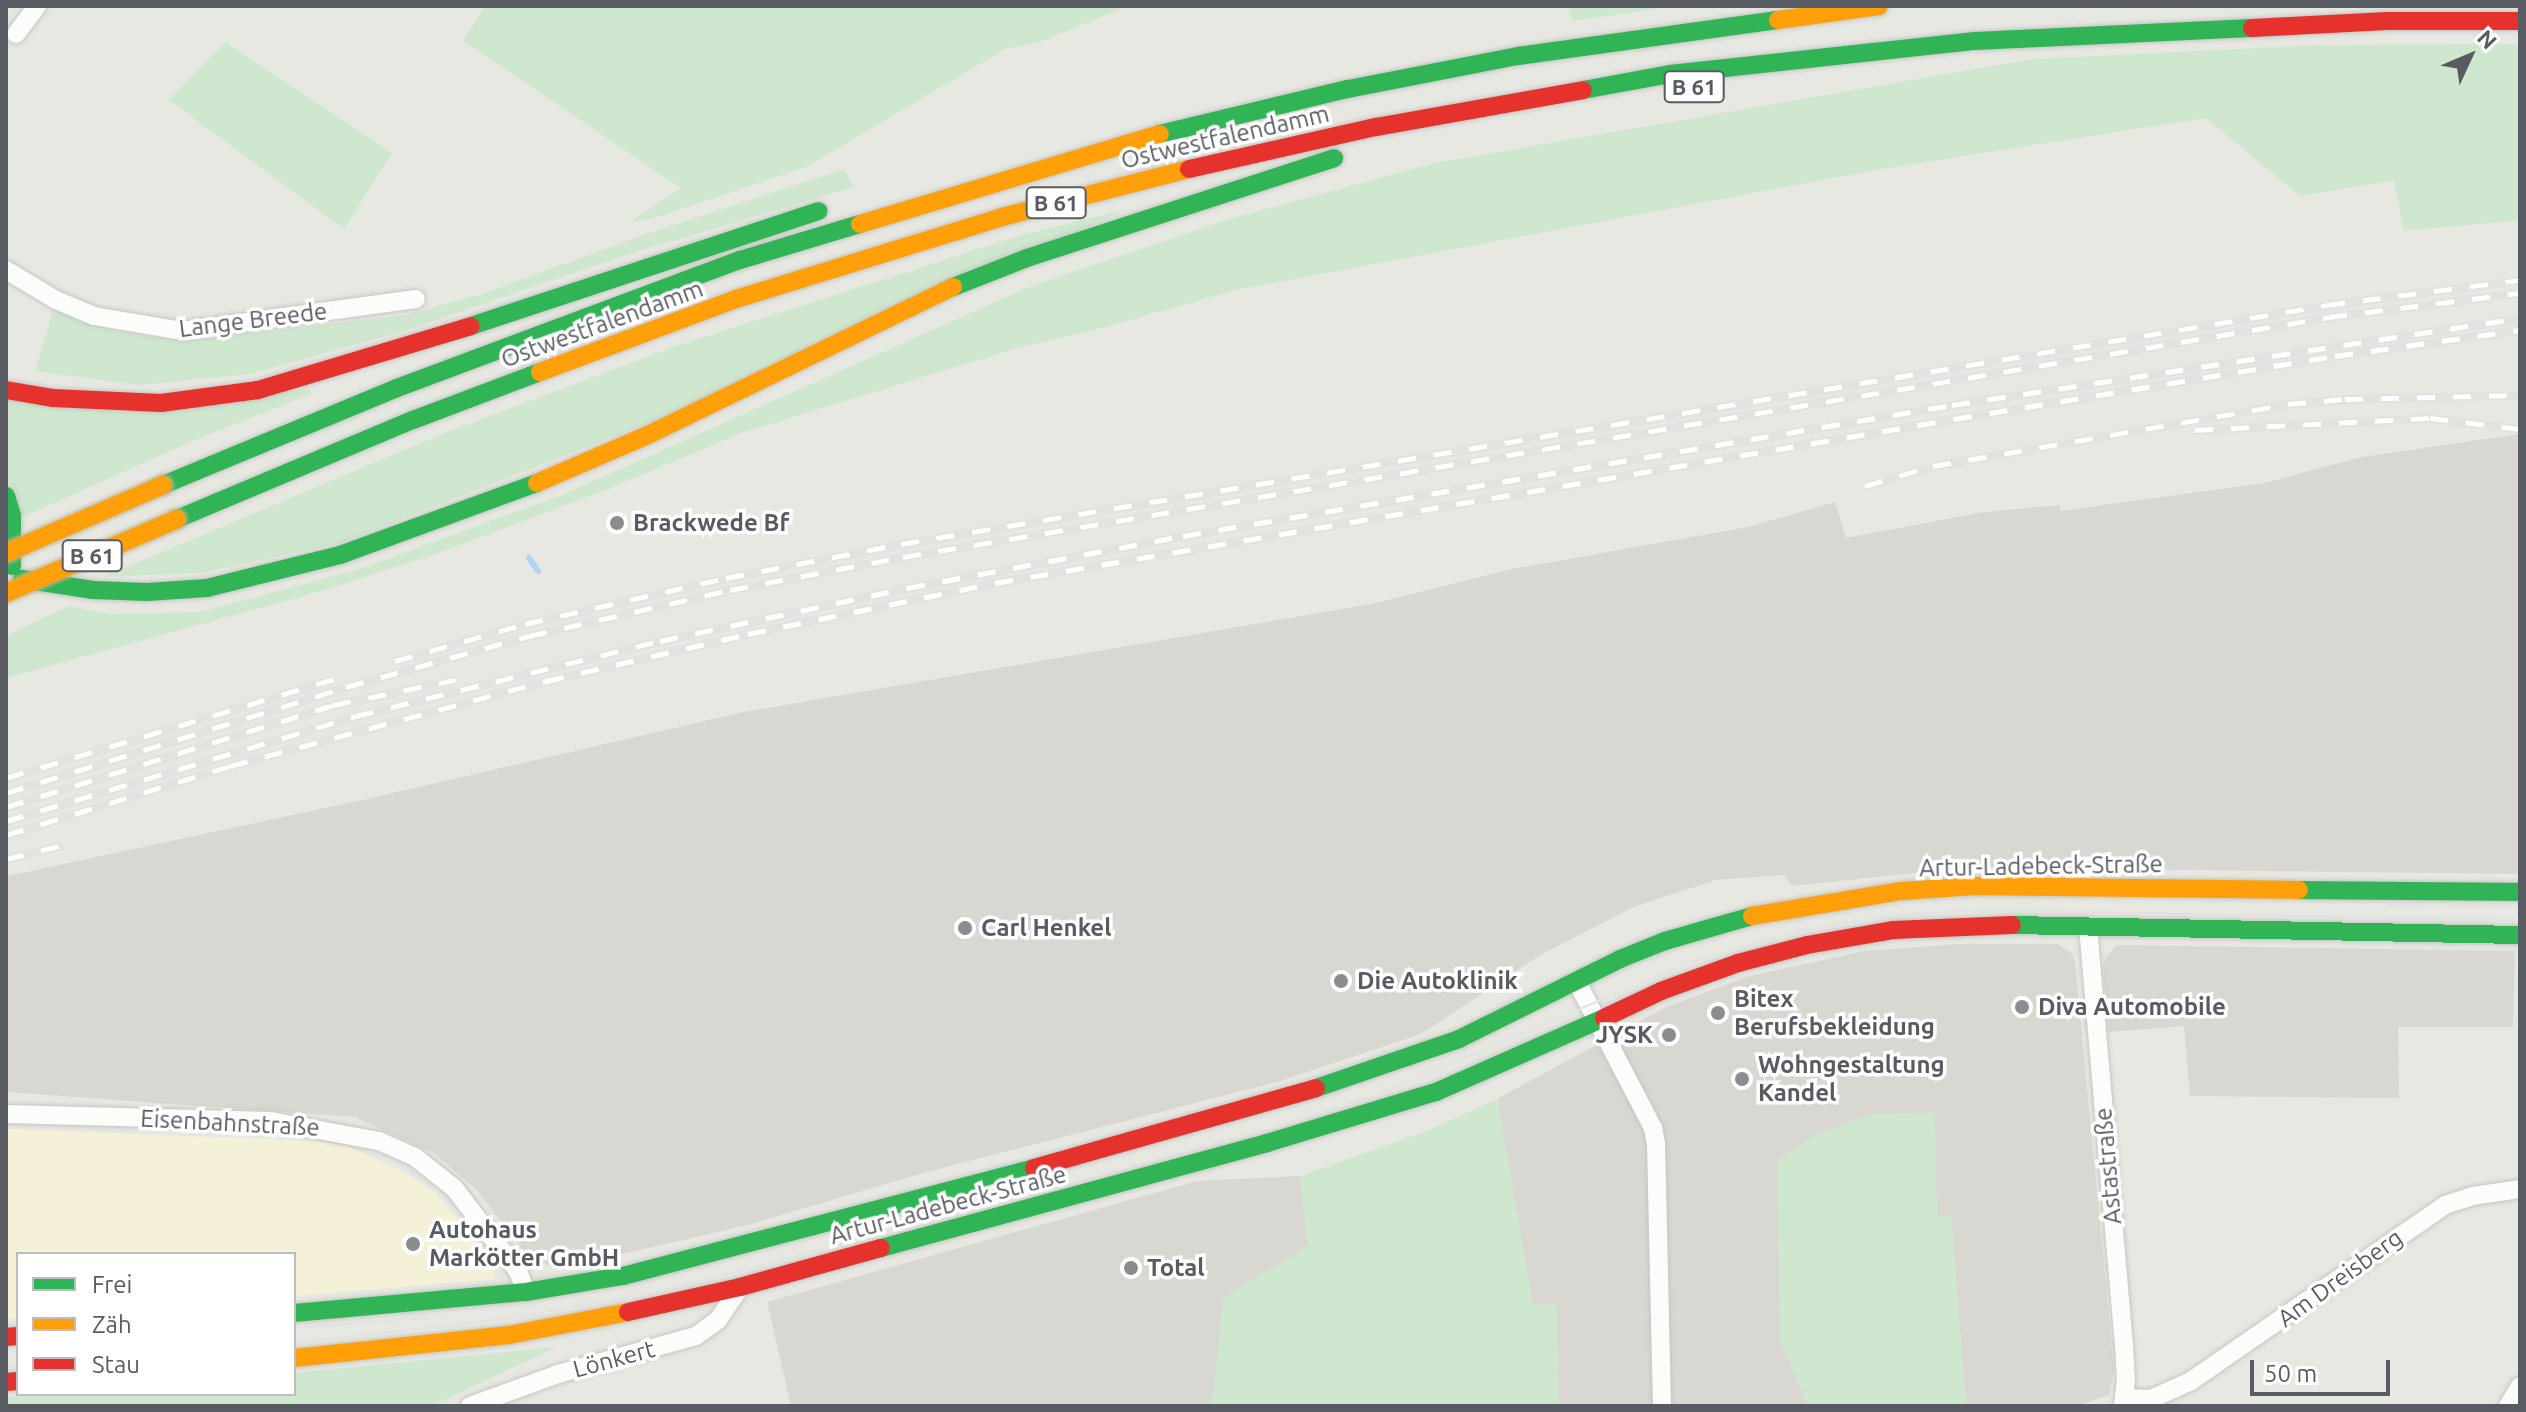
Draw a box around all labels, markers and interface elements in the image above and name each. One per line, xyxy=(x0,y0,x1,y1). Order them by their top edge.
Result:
north arrow xyxy=(2430,16,2510,96)
text: N xyxy=(2473,24,2502,54)
road number: B 61 xyxy=(1662,69,1726,105)
street label: Ostwestfalendamm xyxy=(1118,99,1332,175)
road number: B 61 xyxy=(1024,185,1088,221)
street label: Ostwestfalendamm xyxy=(497,274,707,374)
street label: Lange Breede xyxy=(177,297,329,343)
place label: Brackwede Bf xyxy=(633,509,789,537)
marker: Brackwede Bf xyxy=(608,514,626,532)
road number: B 61 xyxy=(60,538,124,574)
street label: Artur-Ladebeck-Straße xyxy=(1919,849,2163,883)
place label: Carl Henkel xyxy=(981,914,1111,942)
marker: Carl Henkel xyxy=(956,919,974,937)
place label: Die Autoklinik xyxy=(1357,967,1518,995)
marker: Die Autoklinik xyxy=(1332,972,1350,990)
place label: Bitex Berufsbekleidung xyxy=(1734,985,1935,1041)
place label: Diva Automobile xyxy=(2038,993,2226,1021)
marker: Diva Automobile xyxy=(2013,998,2031,1016)
marker: Bitex Berufsbekleidung xyxy=(1709,1004,1727,1022)
place label: JYSK xyxy=(1596,1021,1653,1049)
marker: JYSK xyxy=(1660,1026,1678,1044)
place label: Wohngestaltung Kandel xyxy=(1758,1051,1945,1107)
marker: Wohngestaltung Kandel xyxy=(1733,1070,1751,1088)
street label: Eisenbahnstraße xyxy=(140,1104,320,1142)
street label: Astastraße xyxy=(2089,1106,2127,1226)
street label: Artur-Ladebeck-Straße xyxy=(827,1160,1069,1250)
place label: Autohaus Markötter GmbH xyxy=(429,1216,619,1272)
street label: Am Dreisberg xyxy=(2272,1223,2408,1333)
marker: Autohaus Markötter GmbH xyxy=(404,1235,422,1253)
legend xyxy=(16,1252,296,1396)
place label: Total xyxy=(1147,1254,1204,1282)
marker: Total xyxy=(1122,1259,1140,1277)
text: Frei xyxy=(92,1271,132,1298)
text: Zäh xyxy=(92,1311,132,1338)
street label: Lönkert xyxy=(570,1334,658,1384)
scale bar xyxy=(2254,1344,2394,1394)
text: Stau xyxy=(92,1351,140,1378)
text: 50 m xyxy=(2264,1360,2317,1387)

